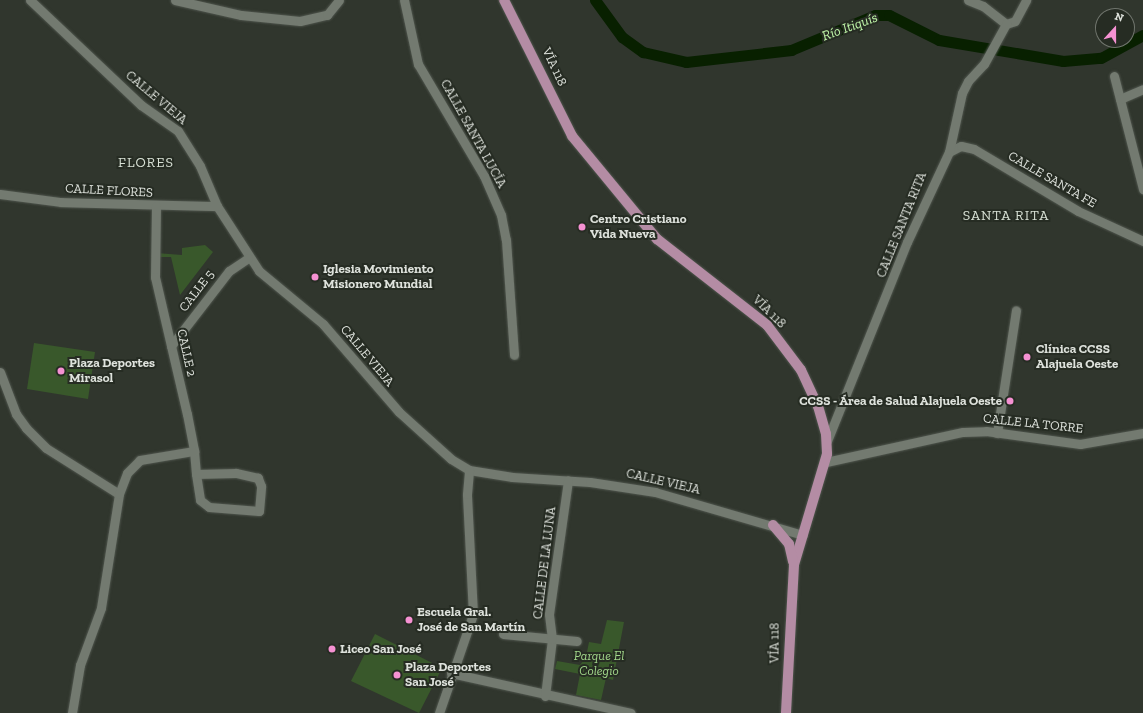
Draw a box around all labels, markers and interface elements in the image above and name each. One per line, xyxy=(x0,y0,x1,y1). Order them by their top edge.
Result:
north arrow xyxy=(1095,8,1135,48)
water label: Río Itiquís xyxy=(820,9,880,45)
text: N xyxy=(1113,10,1125,25)
street label: VÍA 118 xyxy=(538,45,570,89)
street label: CALLE VIEJA xyxy=(122,68,190,128)
street label: CALLE SANTA LUCÍA xyxy=(437,77,509,191)
street label: CALLE SANTA FE xyxy=(1005,148,1099,212)
district label: FLORES xyxy=(118,155,174,171)
street label: CALLE SANTA RITA xyxy=(874,170,930,280)
street label: CALLE FLORES xyxy=(65,181,153,201)
district label: SANTA RITA xyxy=(963,208,1049,224)
place label: Centro Cristiano Vida Nueva xyxy=(590,212,687,243)
marker: Centro Cristiano Vida Nueva xyxy=(577,222,587,232)
place label: Iglesia Movimiento Misionero Mundial xyxy=(323,262,434,293)
street label: CALLE 5 xyxy=(176,267,218,315)
marker: Iglesia Movimiento Misionero Mundial xyxy=(310,272,320,282)
street label: VÍA 118 xyxy=(749,292,789,332)
street label: CALLE VIEJA xyxy=(337,322,397,390)
street label: CALLE 2 xyxy=(173,328,199,378)
place label: Clínica CCSS Alajuela Oeste xyxy=(1036,342,1118,373)
marker: Clínica CCSS Alajuela Oeste xyxy=(1021,351,1033,363)
place label: Plaza Deportes Mirasol xyxy=(69,356,155,387)
marker: Plaza Deportes Mirasol xyxy=(56,366,66,376)
place label: CCSS - Área de Salud Alajuela Oeste xyxy=(799,393,1002,409)
marker: CCSS - Área de Salud Alajuela Oeste xyxy=(1005,396,1015,406)
street label: CALLE LA TORRE xyxy=(982,411,1084,437)
street label: CALLE VIEJA xyxy=(624,466,702,498)
street label: CALLE DE LA LUNA xyxy=(530,506,560,620)
place label: Escuela Gral. José de San Martín xyxy=(417,605,525,636)
marker: Escuela Gral. José de San Martín xyxy=(404,615,414,625)
street label: VÍA 118 xyxy=(767,623,783,663)
place label: Liceo San José xyxy=(340,641,422,657)
marker: Liceo San José xyxy=(327,644,337,654)
park label: Parque El Colegio xyxy=(574,649,624,680)
place label: Plaza Deportes San José xyxy=(405,660,491,691)
marker: Plaza Deportes San José xyxy=(392,670,402,680)

